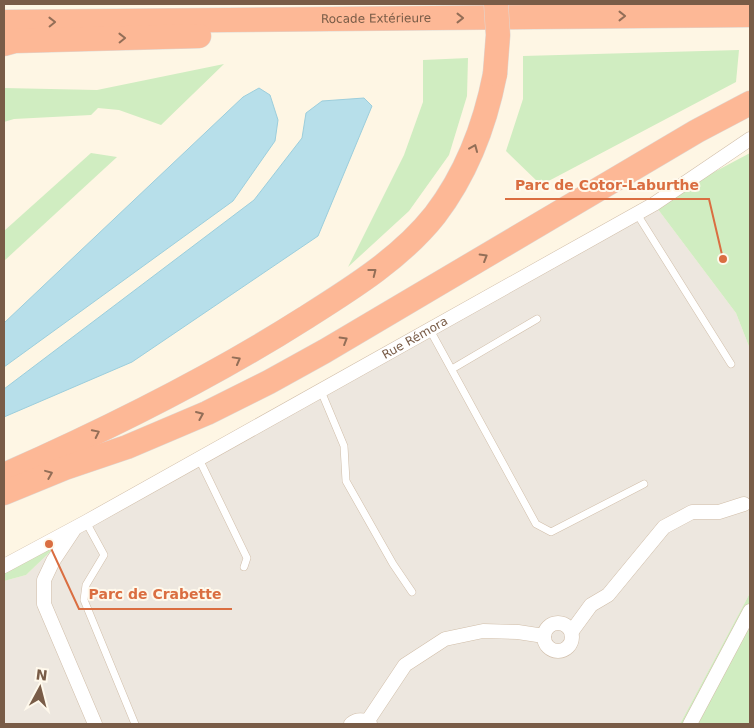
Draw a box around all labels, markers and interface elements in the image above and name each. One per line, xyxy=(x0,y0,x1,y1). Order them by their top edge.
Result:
street label: Rocade Extérieure xyxy=(321,11,431,26)
one-way arrow xyxy=(619,11,627,21)
one-way arrow xyxy=(456,13,464,23)
one-way arrow xyxy=(49,16,57,27)
one-way arrow xyxy=(118,33,126,43)
one-way arrow xyxy=(467,144,478,153)
callout: Parc de Cotor-Laburthe xyxy=(505,170,709,199)
text: Parc de Cotor-Laburthe xyxy=(515,177,699,193)
one-way arrow xyxy=(478,254,487,264)
one-way arrow xyxy=(367,270,376,278)
street label: Rue Rémora xyxy=(380,314,450,362)
one-way arrow xyxy=(339,336,348,346)
one-way arrow xyxy=(231,357,240,367)
one-way arrow xyxy=(195,411,204,422)
one-way arrow xyxy=(91,429,100,439)
one-way arrow xyxy=(44,470,53,480)
callout: Parc de Crabette xyxy=(79,580,232,609)
text: Parc de Crabette xyxy=(89,586,221,602)
north arrow xyxy=(15,663,65,713)
text: N xyxy=(35,666,48,684)

